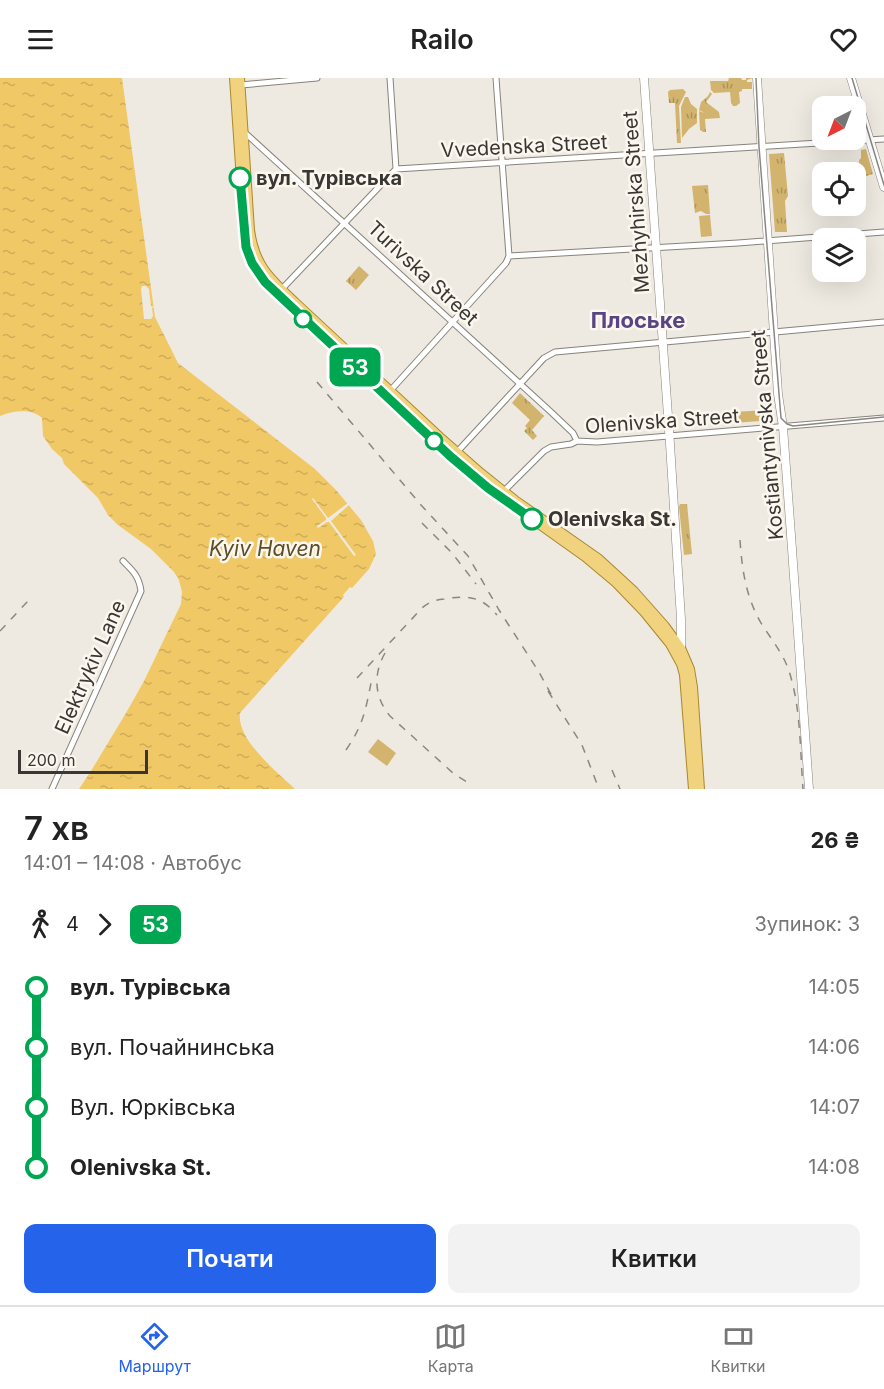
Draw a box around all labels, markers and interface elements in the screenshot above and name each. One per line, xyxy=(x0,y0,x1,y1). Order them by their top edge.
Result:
icon: menu xyxy=(24,23,57,56)
text: Railo xyxy=(410,23,474,56)
icon: heart xyxy=(827,23,860,56)
north arrow xyxy=(812,96,866,150)
map controls xyxy=(812,96,866,282)
street label: Mezhyhirska Street xyxy=(618,110,654,294)
street label: Vvedenska Street xyxy=(440,130,608,162)
button: locate xyxy=(812,162,866,216)
place label: вул. Турівська xyxy=(256,166,402,190)
marker: вул. Турівська xyxy=(229,167,251,189)
street label: Turivska Street xyxy=(363,216,483,331)
button: layers xyxy=(812,228,866,282)
district label: Плоське xyxy=(591,307,685,333)
unlabelled marker xyxy=(294,310,312,328)
street label: Kostiantynivska Street xyxy=(746,329,788,541)
line badge: 53 xyxy=(328,348,382,386)
text: 53 xyxy=(342,355,368,380)
street label: Olenivska Street xyxy=(584,404,740,438)
unlabelled marker xyxy=(425,432,443,450)
place label: Olenivska St. xyxy=(548,507,677,531)
marker: Olenivska St. xyxy=(521,508,543,530)
water label: Kyiv Haven xyxy=(209,536,321,561)
street label: Elektrykiv Lane xyxy=(50,596,130,738)
scale bar xyxy=(18,747,148,774)
text: 200 m xyxy=(27,750,75,770)
text: 7 хв xyxy=(24,808,89,848)
text: 26 ₴ xyxy=(810,827,860,853)
text: 14:01 – 14:08 · Автобус xyxy=(24,851,242,875)
icon: walk xyxy=(24,908,57,941)
icon: forward xyxy=(88,908,121,941)
text: 4 xyxy=(66,912,79,936)
text: 53 xyxy=(142,912,169,937)
text: Зупинок: 3 xyxy=(754,912,860,936)
text: вул. Турівська xyxy=(70,974,231,1000)
text: 14:05 xyxy=(808,975,860,999)
text: вул. Почайнинська xyxy=(70,1034,275,1060)
text: 14:06 xyxy=(808,1035,860,1059)
text: Вул. Юрківська xyxy=(70,1094,236,1120)
text: 14:07 xyxy=(810,1095,860,1119)
text: Olenivska St. xyxy=(70,1154,212,1180)
text: 14:08 xyxy=(808,1155,860,1179)
button: Почати xyxy=(24,1224,436,1293)
button: Квитки xyxy=(448,1224,860,1293)
tab: Маршрут xyxy=(118,1320,191,1376)
tab: Карта xyxy=(428,1320,474,1376)
tab: Квитки xyxy=(710,1320,766,1376)

